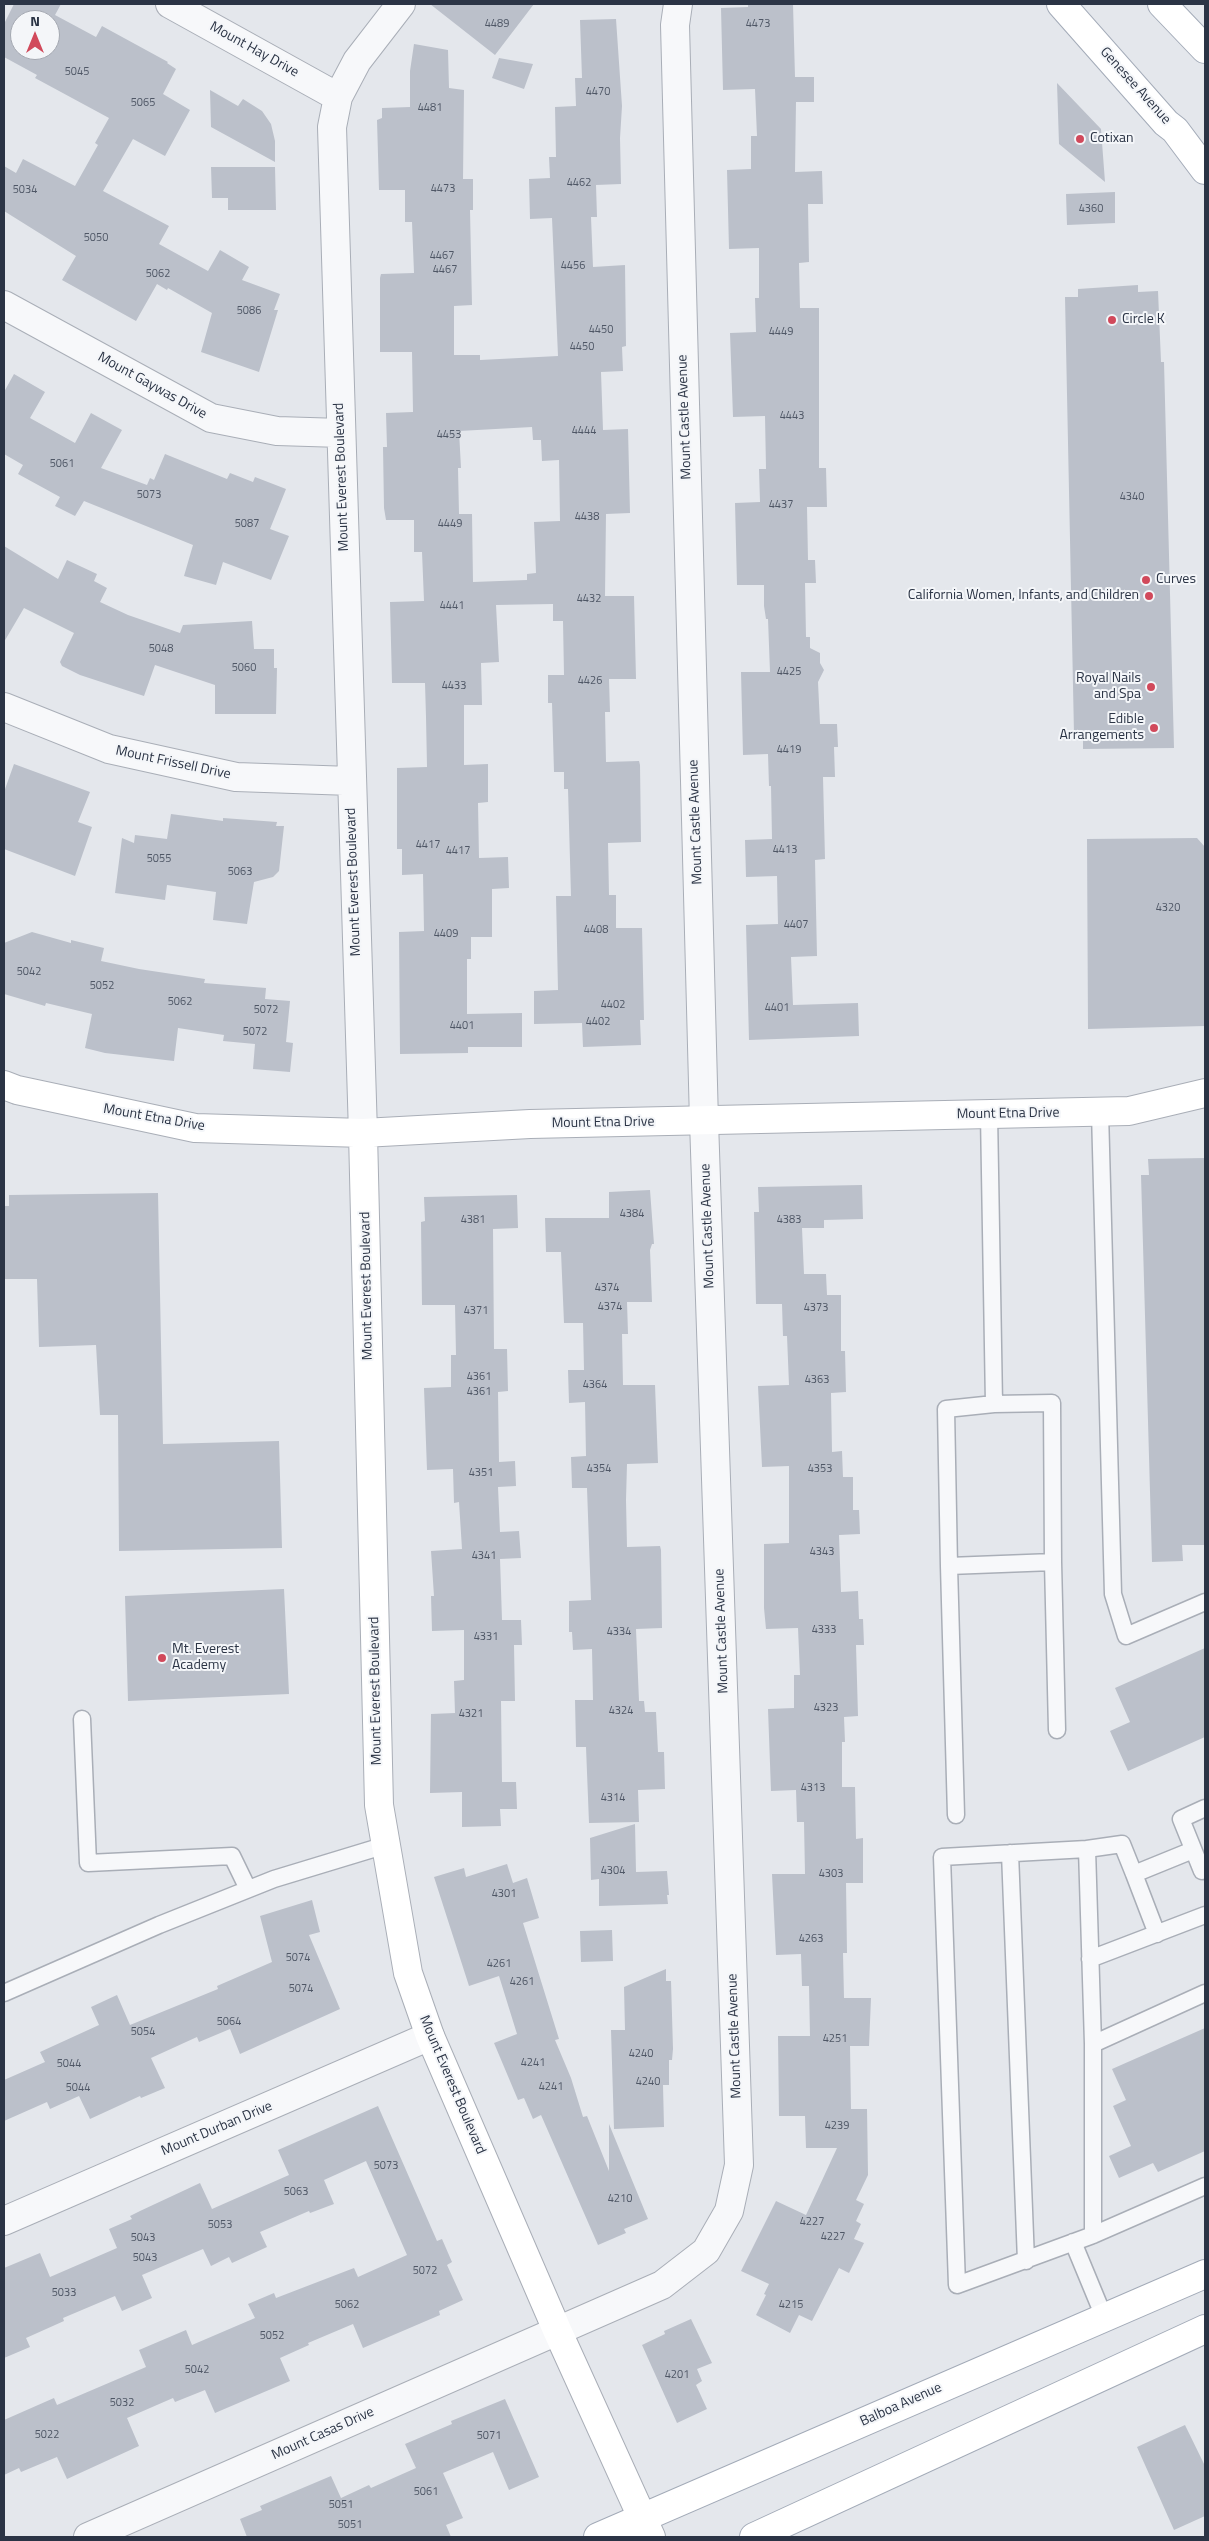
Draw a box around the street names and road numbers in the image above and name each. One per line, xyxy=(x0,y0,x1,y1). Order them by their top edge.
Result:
street label: Mount Hay Drive xyxy=(207,19,301,81)
street label: Genesee Avenue xyxy=(1096,44,1174,128)
street label: Mount Gaywas Drive xyxy=(95,349,209,423)
street label: Mount Castle Avenue xyxy=(674,354,696,480)
street label: Mount Everest Boulevard xyxy=(331,402,353,552)
street label: Mount Frissell Drive xyxy=(114,743,232,783)
street label: Mount Castle Avenue xyxy=(685,759,707,885)
street label: Mount Everest Boulevard xyxy=(343,807,365,957)
street label: Mount Etna Drive xyxy=(102,1101,206,1135)
street label: Mount Etna Drive xyxy=(956,1105,1060,1123)
street label: Mount Etna Drive xyxy=(551,1114,655,1132)
street label: Mount Castle Avenue xyxy=(697,1163,719,1289)
street label: Mount Everest Boulevard xyxy=(357,1211,377,1361)
street label: Mount Castle Avenue xyxy=(711,1568,733,1694)
street label: Mount Everest Boulevard xyxy=(366,1616,386,1766)
street label: Mount Castle Avenue xyxy=(724,1973,746,2099)
street label: Mount Everest Boulevard xyxy=(415,2013,489,2157)
street label: Mount Durban Drive xyxy=(159,2098,275,2160)
street label: Balboa Avenue xyxy=(858,2380,944,2430)
street label: Mount Casas Drive xyxy=(269,2404,377,2464)

